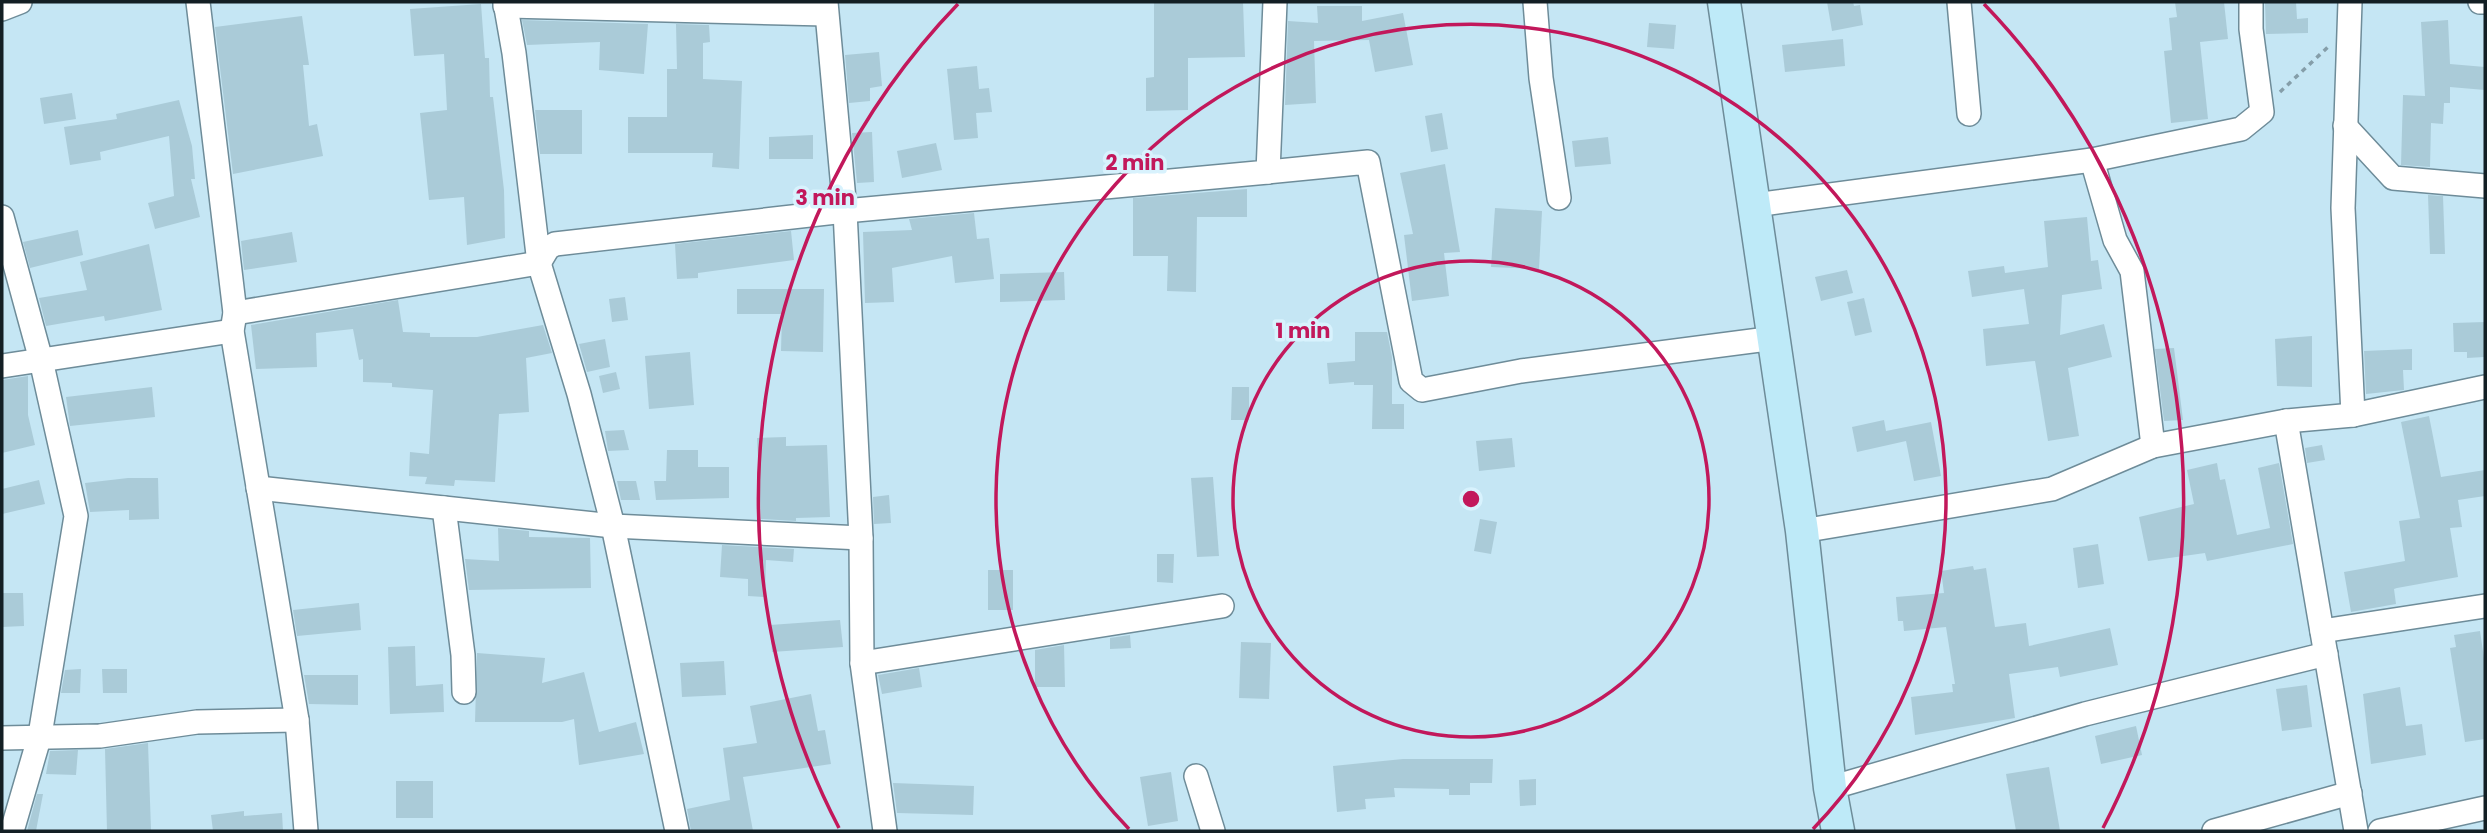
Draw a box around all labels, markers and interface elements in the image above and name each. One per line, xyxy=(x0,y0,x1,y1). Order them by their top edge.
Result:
text: 2 min xyxy=(1105,148,1165,177)
text: 3 min xyxy=(795,183,855,212)
text: 1 min xyxy=(1276,316,1330,345)
centre of rings xyxy=(1459,487,1483,511)

